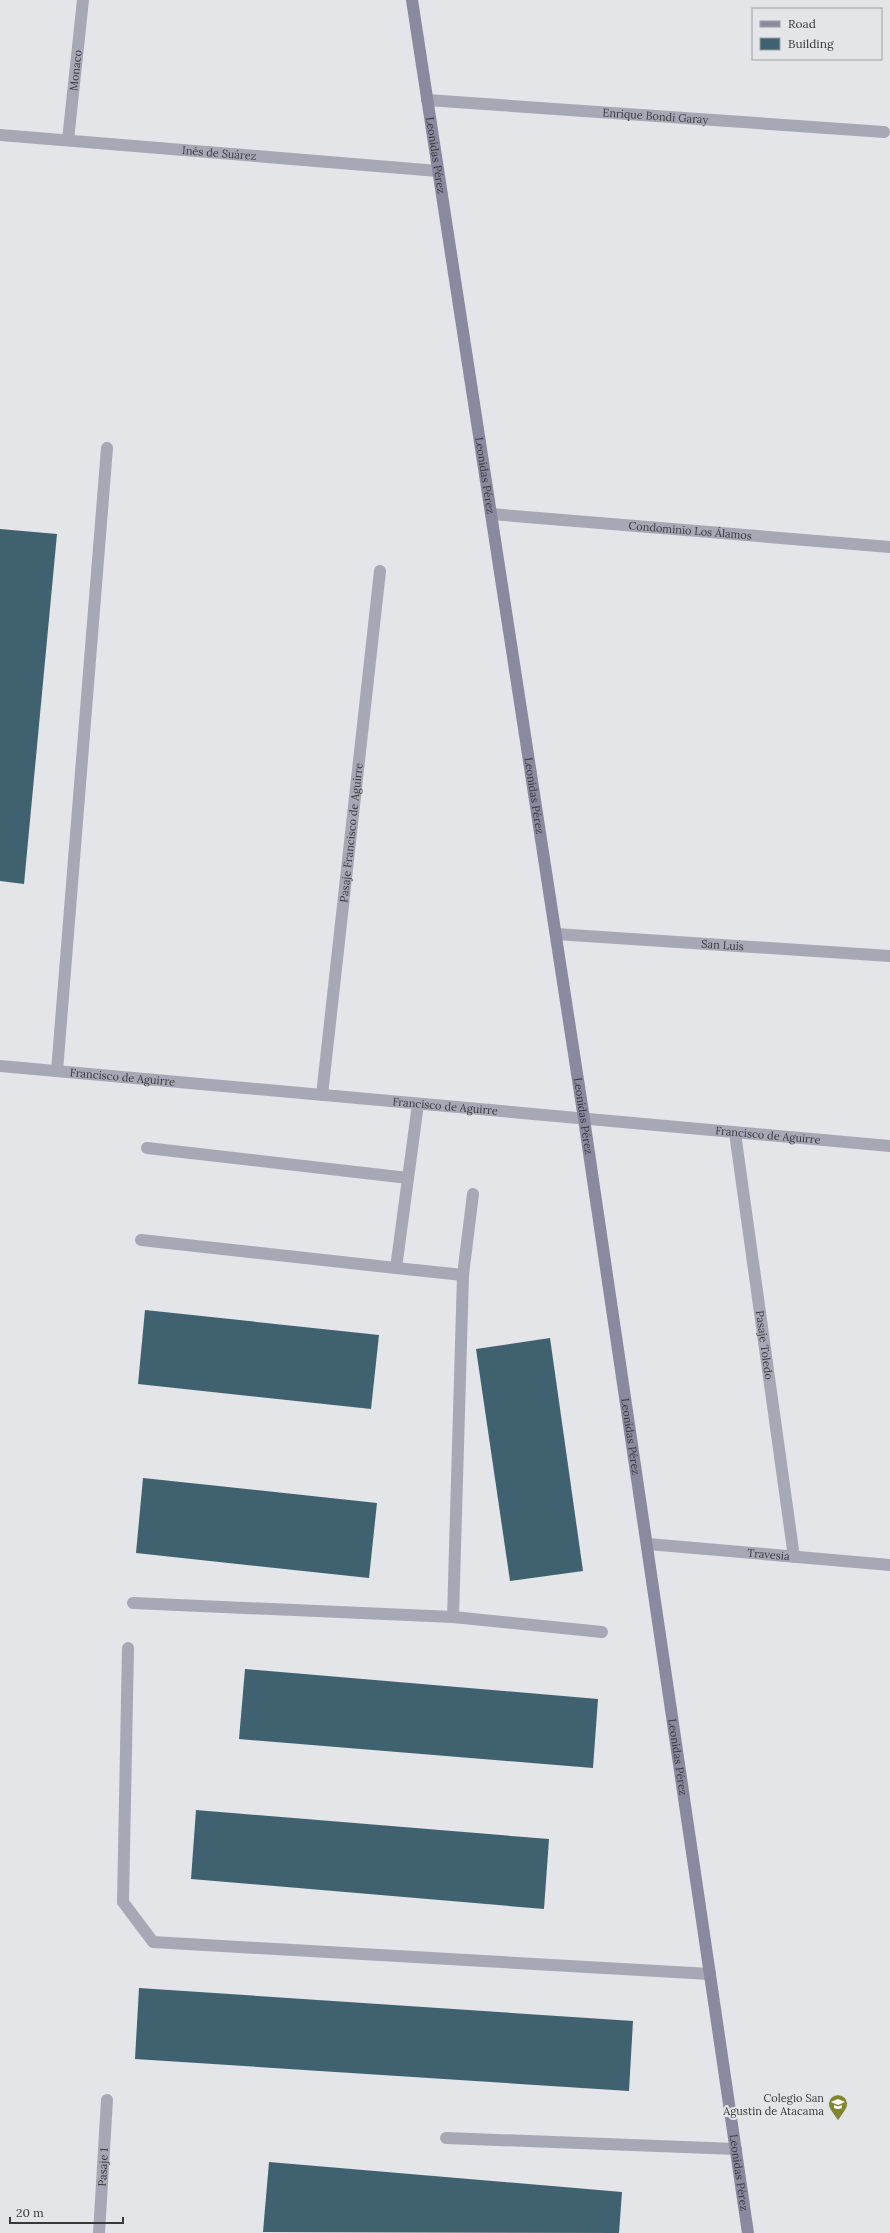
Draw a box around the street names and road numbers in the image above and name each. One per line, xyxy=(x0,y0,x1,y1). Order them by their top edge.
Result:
street label: Monaco xyxy=(66,49,85,92)
street label: Enrique Bondi Garay xyxy=(602,105,709,127)
street label: Leonidas Pérez xyxy=(423,116,449,195)
street label: Inés de Suárez xyxy=(182,143,257,163)
street label: Leonidas Pérez xyxy=(472,436,498,515)
street label: Condominio Los Álamos xyxy=(628,518,753,543)
street label: Leonidas Pérez xyxy=(521,756,547,835)
street label: Pasaje Francisco de Aguirre xyxy=(336,762,366,903)
street label: San Luis xyxy=(701,937,744,953)
street label: Francisco de Aguirre xyxy=(69,1065,176,1089)
street label: Leonidas Pérez xyxy=(571,1076,596,1156)
street label: Francisco de Aguirre xyxy=(392,1094,499,1118)
street label: Francisco de Aguirre xyxy=(715,1123,821,1147)
street label: Pasaje Toledo xyxy=(753,1309,776,1380)
street label: Leonidas Pérez xyxy=(618,1397,643,1476)
street label: Travesia xyxy=(747,1546,791,1563)
street label: Leonidas Pérez xyxy=(665,1718,691,1797)
street label: Leonidas Pérez xyxy=(727,2133,752,2212)
street label: Pasaje 1 xyxy=(95,2147,111,2187)

